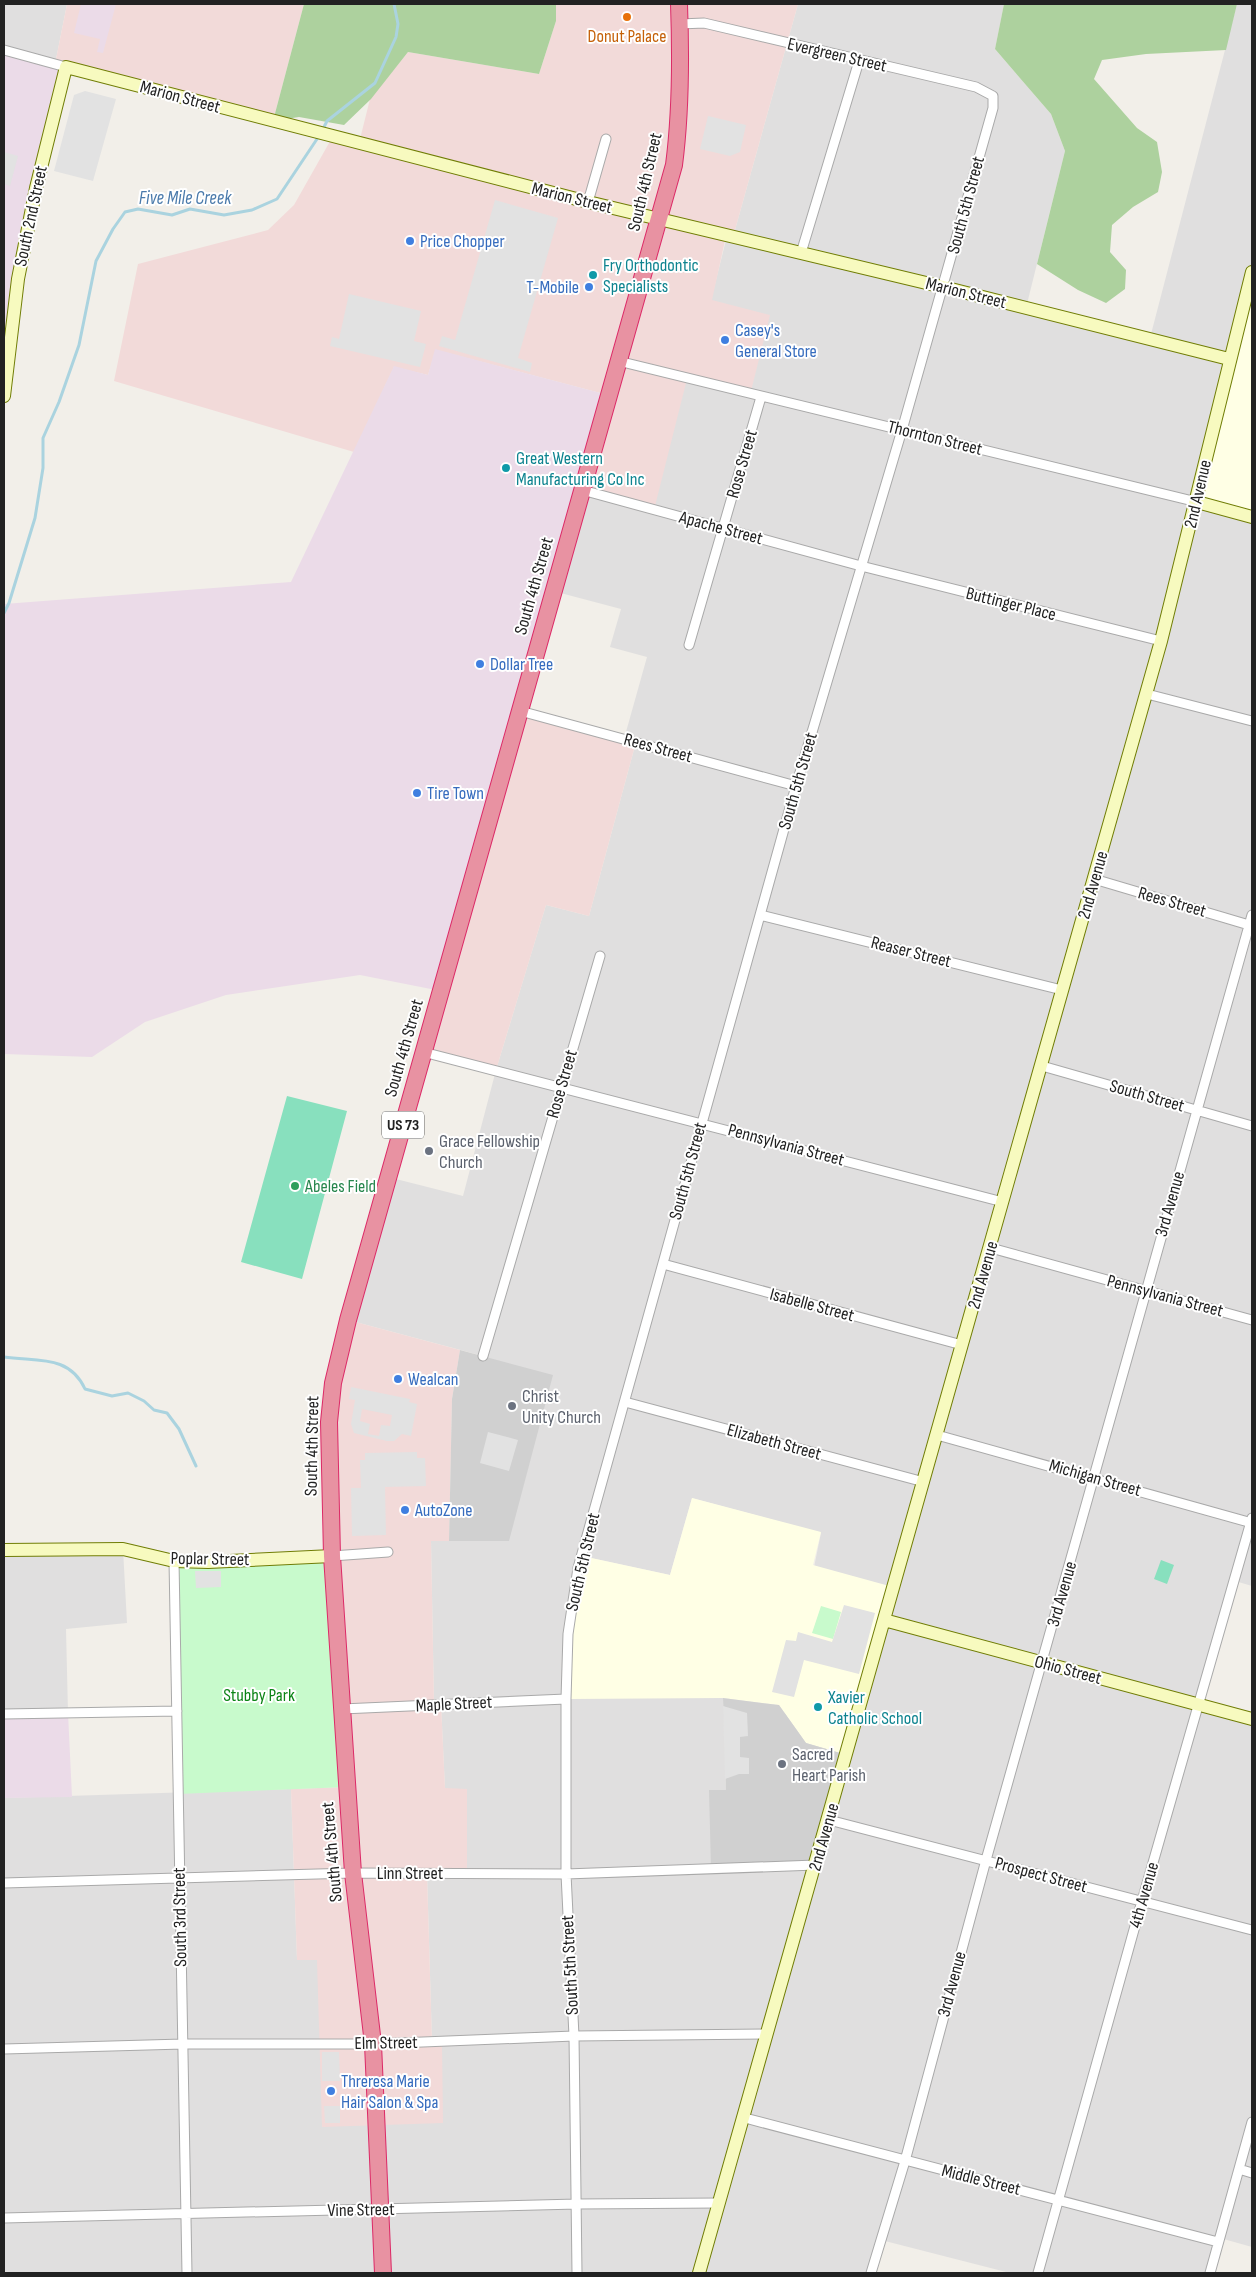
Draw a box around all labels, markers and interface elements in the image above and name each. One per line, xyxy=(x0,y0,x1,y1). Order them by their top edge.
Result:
marker: Donut Palace xyxy=(621,11,633,23)
place label: Donut Palace xyxy=(588,26,666,47)
street label: Evergreen Street xyxy=(785,33,889,77)
street label: Marion Street xyxy=(138,76,223,118)
street label: South 4th Street xyxy=(623,130,667,233)
street label: South 5th Street xyxy=(943,153,989,256)
street label: South 2nd Street xyxy=(10,163,52,268)
street label: Marion Street xyxy=(530,178,615,218)
water label: Five Mile Creek xyxy=(139,187,232,210)
place label: Price Chopper xyxy=(420,231,505,252)
marker: Price Chopper xyxy=(404,235,416,247)
place label: Fry Orthodontic Specialists xyxy=(603,255,699,297)
marker: Fry Orthodontic Specialists xyxy=(587,269,599,281)
street label: Marion Street xyxy=(924,273,1009,313)
place label: T-Mobile xyxy=(526,277,579,298)
marker: T-Mobile xyxy=(583,281,595,293)
place label: Casey's General Store xyxy=(735,320,817,362)
marker: Casey's General Store xyxy=(719,334,731,346)
street label: Thornton Street xyxy=(886,416,985,460)
street label: Rose Street xyxy=(722,427,762,501)
place label: Great Western Manufacturing Co Inc xyxy=(516,448,645,490)
street label: 2nd Avenue xyxy=(1180,458,1216,530)
marker: Great Western Manufacturing Co Inc xyxy=(500,462,512,474)
street label: Apache Street xyxy=(676,507,765,549)
street label: South 4th Street xyxy=(510,534,558,637)
street label: Buttinger Place xyxy=(964,583,1058,625)
place label: Dollar Tree xyxy=(490,654,553,675)
marker: Dollar Tree xyxy=(474,658,486,670)
street label: Rees Street xyxy=(622,729,695,767)
street label: South 5th Street xyxy=(774,730,822,832)
place label: Tire Town xyxy=(427,783,484,804)
marker: Tire Town xyxy=(411,787,423,799)
street label: 2nd Avenue xyxy=(1073,849,1113,921)
street label: Rees Street xyxy=(1136,882,1209,922)
street label: Reaser Street xyxy=(869,932,954,972)
street label: South 4th Street xyxy=(380,996,428,1099)
street label: Rose Street xyxy=(542,1047,582,1121)
street label: South Street xyxy=(1107,1075,1187,1117)
road number: US 73 xyxy=(382,1112,424,1138)
street label: South 5th Street xyxy=(665,1119,711,1222)
street label: Pennsylvania Street xyxy=(726,1119,847,1171)
place label: Grace Fellowship Church xyxy=(439,1131,540,1173)
marker: Grace Fellowship Church xyxy=(423,1145,435,1157)
street label: 3rd Avenue xyxy=(1151,1169,1189,1239)
place label: Abeles Field xyxy=(304,1176,376,1197)
marker: Abeles Field xyxy=(289,1180,301,1192)
street label: 2nd Avenue xyxy=(963,1239,1003,1311)
street label: Pennsylvania Street xyxy=(1105,1270,1226,1322)
street label: Isabelle Street xyxy=(768,1284,857,1326)
place label: Wealcan xyxy=(408,1369,459,1390)
marker: Wealcan xyxy=(392,1373,404,1385)
place label: Christ Unity Church xyxy=(522,1386,601,1428)
street label: South 4th Street xyxy=(301,1395,323,1496)
marker: Christ Unity Church xyxy=(506,1400,518,1412)
street label: Elizabeth Street xyxy=(725,1419,824,1465)
street label: Michigan Street xyxy=(1047,1455,1144,1501)
place label: AutoZone xyxy=(414,1500,473,1521)
marker: AutoZone xyxy=(399,1504,411,1516)
street label: South 5th Street xyxy=(562,1510,605,1613)
street label: Poplar Street xyxy=(170,1548,250,1570)
street label: 3rd Avenue xyxy=(1043,1559,1081,1629)
street label: Ohio Street xyxy=(1032,1651,1104,1689)
park label: Stubby Park xyxy=(223,1685,295,1706)
place label: Xavier Catholic School xyxy=(827,1687,922,1729)
street label: Maple Street xyxy=(415,1691,493,1716)
marker: Xavier Catholic School xyxy=(812,1701,824,1713)
place label: Sacred Heart Parish xyxy=(792,1744,866,1786)
marker: Sacred Heart Parish xyxy=(776,1758,788,1770)
street label: South 4th Street xyxy=(317,1801,347,1903)
street label: 2nd Avenue xyxy=(804,1801,844,1873)
street label: Prospect Street xyxy=(993,1853,1090,1898)
street label: 4th Avenue xyxy=(1125,1860,1163,1930)
street label: Linn Street xyxy=(377,1863,444,1884)
street label: South 3rd Street xyxy=(169,1867,191,1967)
street label: South 5th Street xyxy=(557,1914,583,2015)
street label: 3rd Avenue xyxy=(933,1949,971,2019)
street label: Elm Street xyxy=(354,2032,418,2054)
place label: Threresa Marie Hair Salon & Spa xyxy=(341,2071,439,2113)
marker: Threresa Marie Hair Salon & Spa xyxy=(325,2085,337,2097)
street label: Middle Street xyxy=(939,2160,1023,2200)
street label: Vine Street xyxy=(327,2199,395,2221)

